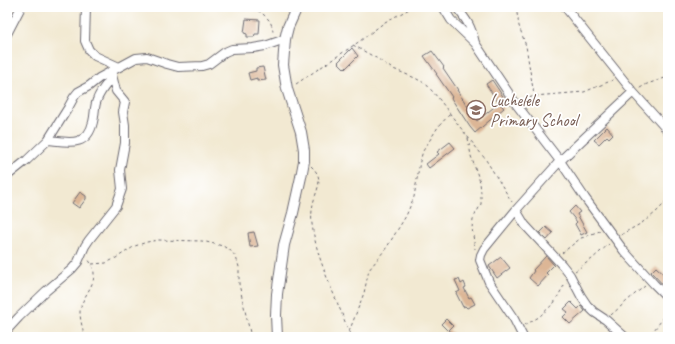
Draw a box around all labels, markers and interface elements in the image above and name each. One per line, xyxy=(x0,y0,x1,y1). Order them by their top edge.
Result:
place label: Luchelele Primary School xyxy=(490,90,580,131)
school or university icon: Luchelele Primary School xyxy=(465,99,487,121)

